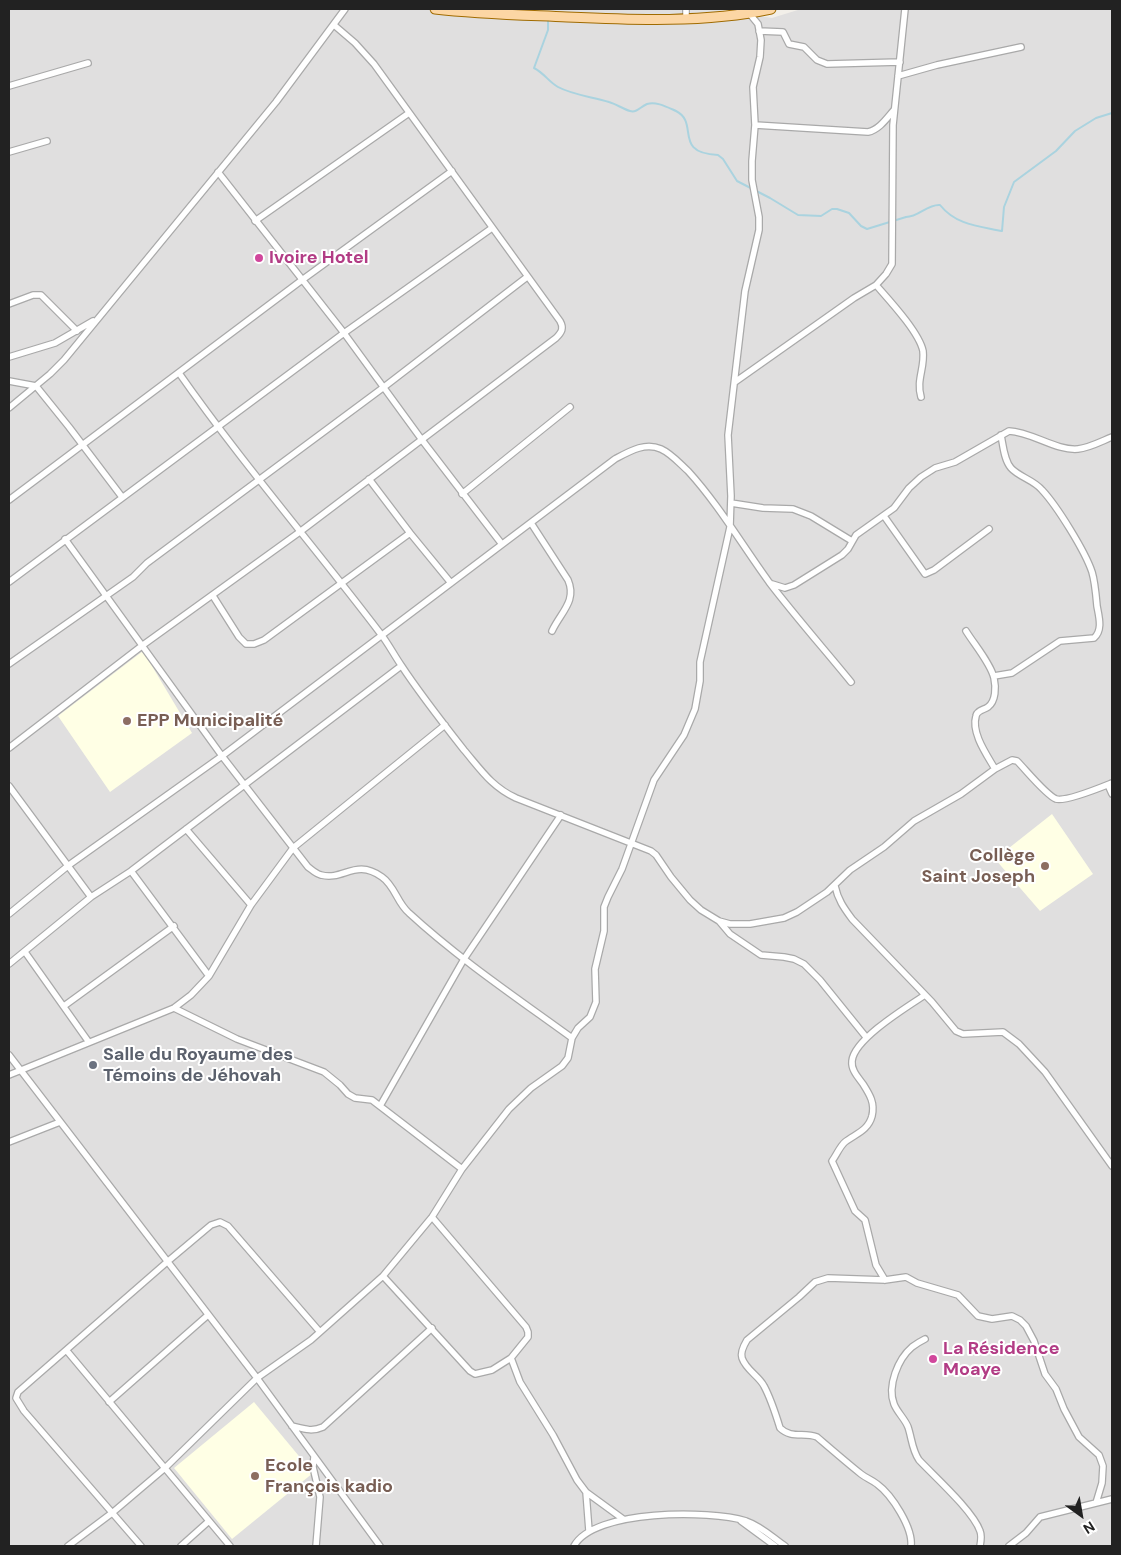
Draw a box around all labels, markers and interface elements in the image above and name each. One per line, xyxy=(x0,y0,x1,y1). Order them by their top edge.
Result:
place label: Ivoire Hotel xyxy=(269,247,369,269)
marker: Ivoire Hotel xyxy=(253,252,265,264)
place label: EPP Municipalité xyxy=(137,710,283,732)
marker: EPP Municipalité xyxy=(121,715,133,727)
place label: Collège Saint Joseph xyxy=(921,845,1035,888)
marker: Collège Saint Joseph xyxy=(1039,860,1051,872)
place label: Salle du Royaume des Témoins de Jéhovah xyxy=(103,1044,293,1086)
marker: Salle du Royaume des Témoins de Jéhovah xyxy=(87,1059,99,1071)
place label: La Résidence Moaye xyxy=(943,1338,1059,1380)
marker: La Résidence Moaye xyxy=(927,1353,939,1365)
place label: Ecole François kadio xyxy=(265,1455,393,1498)
marker: Ecole François kadio xyxy=(249,1470,261,1482)
north arrow xyxy=(1056,1490,1106,1540)
text: N xyxy=(1080,1517,1098,1538)

